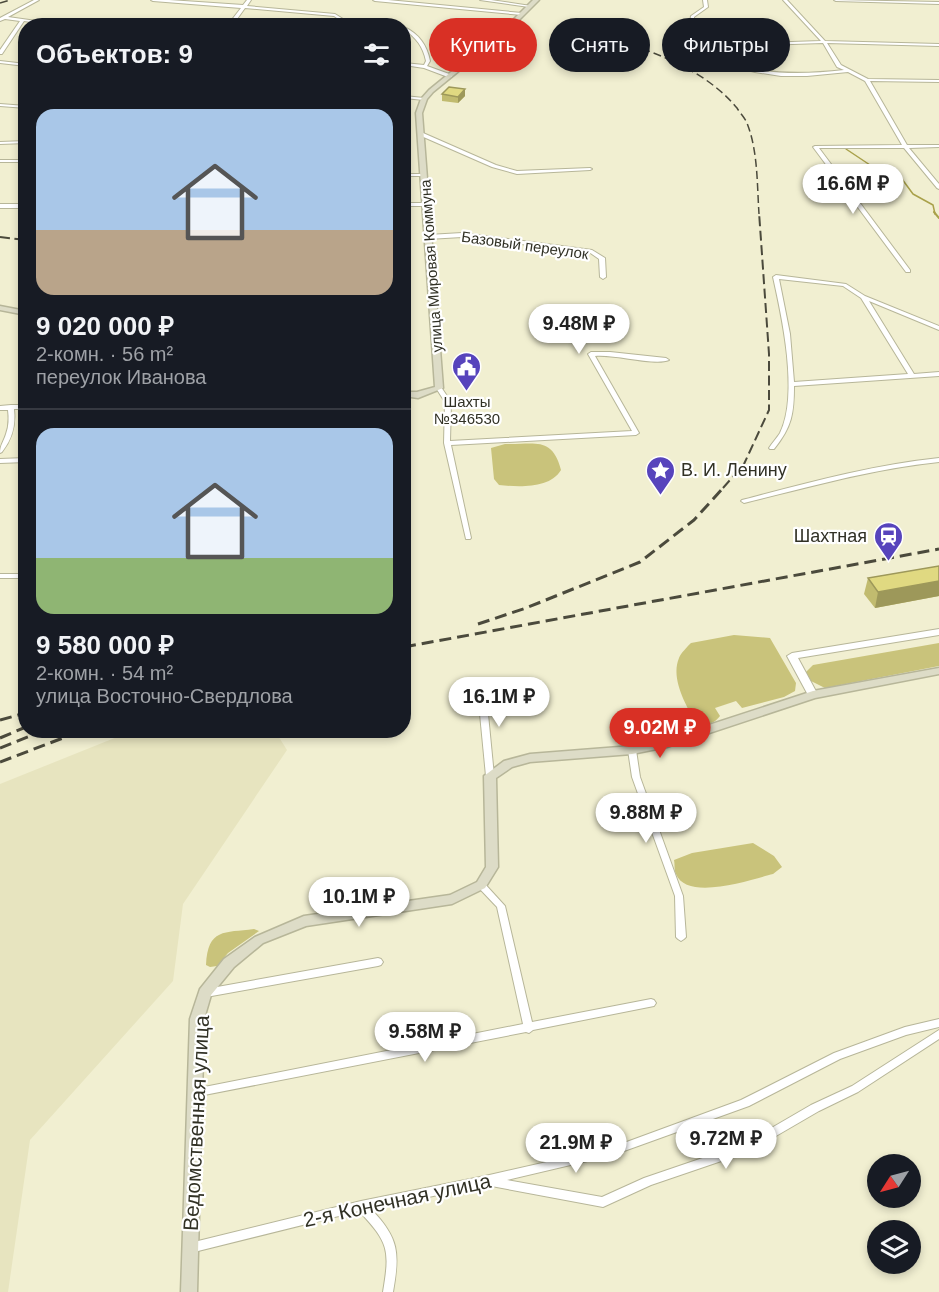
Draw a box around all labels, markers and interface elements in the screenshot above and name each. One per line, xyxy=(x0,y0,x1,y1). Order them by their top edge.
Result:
chip: Купить xyxy=(429,18,537,72)
chip: Снять xyxy=(549,18,650,72)
chip: Фильтры xyxy=(662,18,790,72)
icon: filters xyxy=(360,38,393,71)
text: Объектов: 9 xyxy=(36,39,193,69)
icon: home xyxy=(161,148,269,256)
pin: 16.6M ₽ xyxy=(798,164,908,215)
text: 16.6M ₽ xyxy=(817,172,889,194)
street label: улица Мировая Коммуна xyxy=(416,178,446,353)
street label: Базовый переулок xyxy=(460,228,590,262)
pin: 9.48M ₽ xyxy=(524,304,634,355)
text: 9 020 000 ₽ xyxy=(36,311,174,341)
text: 9.48M ₽ xyxy=(543,312,615,334)
text: 2-комн. · 56 m² xyxy=(36,343,173,365)
public building icon: Шахты №346530 xyxy=(451,350,483,392)
text: переулок Иванова xyxy=(36,366,206,388)
place label: Шахты №346530 xyxy=(434,393,500,427)
place icon: В. И. Ленину xyxy=(644,454,676,496)
place label: В. И. Ленину xyxy=(681,460,787,480)
icon: home xyxy=(161,467,269,575)
station icon: Шахтная xyxy=(872,520,904,562)
place label: Шахтная xyxy=(794,526,867,546)
text: 9 580 000 ₽ xyxy=(36,630,174,660)
text: 2-комн. · 54 m² xyxy=(36,662,173,684)
pin: 16.1M ₽ xyxy=(444,677,554,728)
text: улица Восточно-Свердлова xyxy=(36,685,293,707)
text: 16.1M ₽ xyxy=(463,685,535,707)
pin: 9.02M ₽ xyxy=(605,708,715,759)
text: 9.02M ₽ xyxy=(624,716,696,738)
pin: 9.88M ₽ xyxy=(591,793,701,844)
text: 9.88M ₽ xyxy=(610,801,682,823)
pin: 10.1M ₽ xyxy=(304,877,414,928)
text: 10.1M ₽ xyxy=(323,885,395,907)
pin: 9.58M ₽ xyxy=(370,1012,480,1063)
street label: Ведомственная улица xyxy=(179,1014,213,1232)
text: 9.58M ₽ xyxy=(389,1020,461,1042)
pin: 9.72M ₽ xyxy=(671,1119,781,1170)
pin: 21.9M ₽ xyxy=(521,1123,631,1174)
text: 9.72M ₽ xyxy=(690,1127,762,1149)
text: 21.9M ₽ xyxy=(540,1131,612,1153)
north arrow xyxy=(867,1154,921,1208)
map controls xyxy=(867,1154,921,1274)
street label: 2-я Конечная улица xyxy=(301,1169,493,1231)
button: layers xyxy=(867,1220,921,1274)

